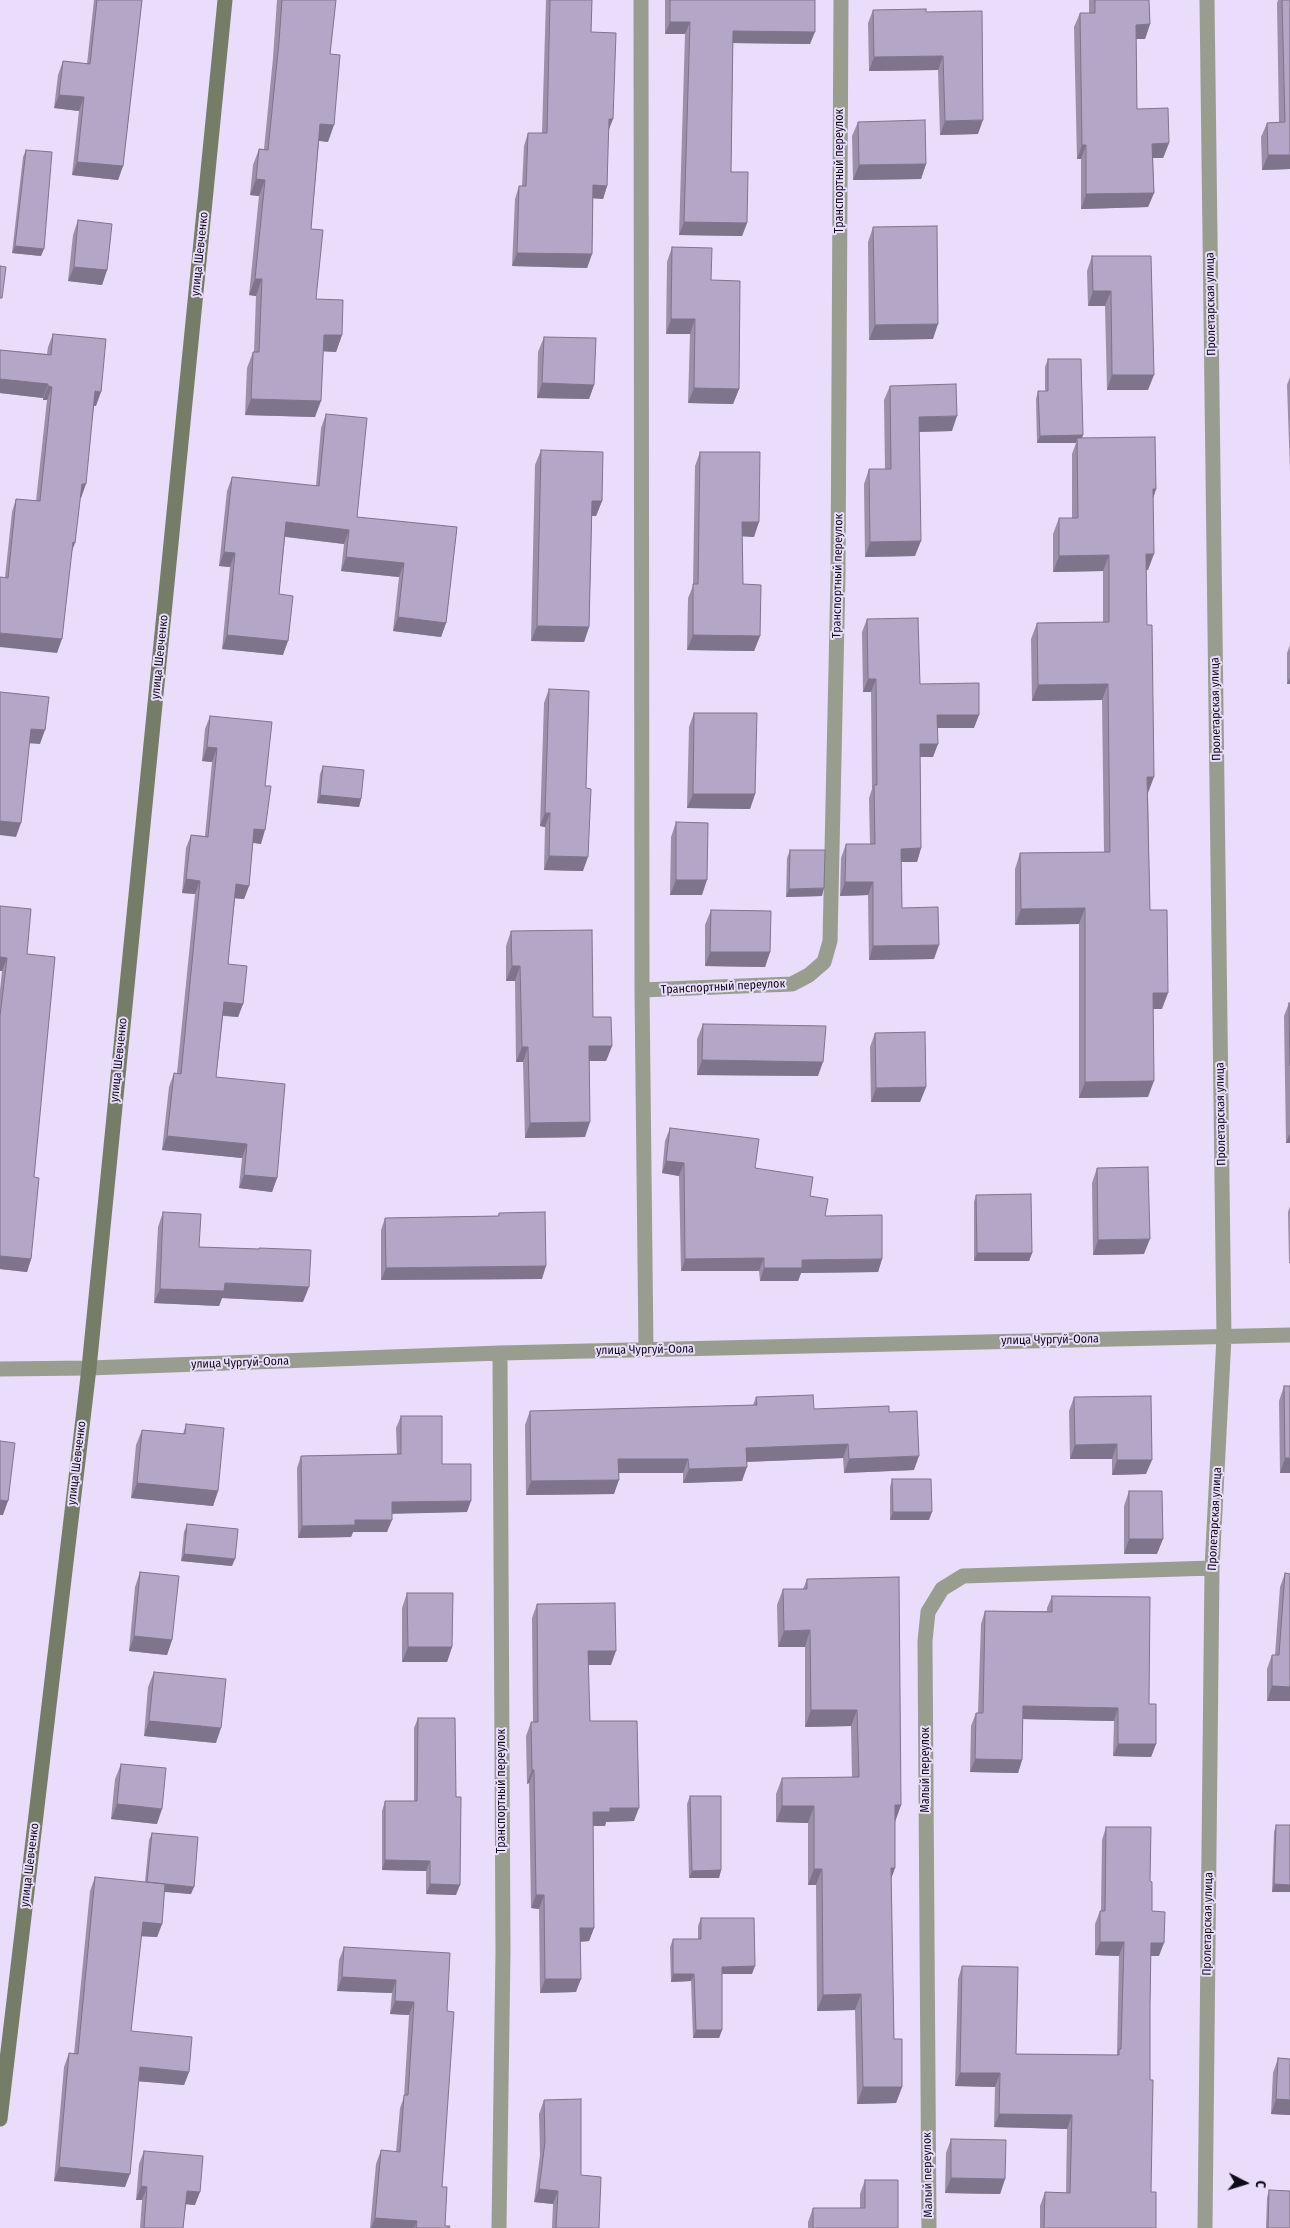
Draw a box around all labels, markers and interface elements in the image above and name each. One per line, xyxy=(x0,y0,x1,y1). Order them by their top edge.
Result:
street label: Транспортный переулок xyxy=(833,109,847,233)
street label: улица Шевченко xyxy=(188,211,212,297)
street label: Пролетарская улица xyxy=(1203,252,1219,356)
street label: Транспортный переулок xyxy=(830,514,846,638)
street label: улица Шевченко xyxy=(148,614,172,700)
street label: Пролетарская улица xyxy=(1208,657,1224,761)
street label: Транспортный переулок xyxy=(661,977,785,997)
street label: улица Шевченко xyxy=(107,1017,131,1103)
street label: Пролетарская улица xyxy=(1213,1062,1229,1166)
street label: улица Чургуй-Оола xyxy=(1001,1332,1099,1348)
street label: улица Чургуй-Оола xyxy=(596,1342,694,1358)
street label: улица Чургуй-Оола xyxy=(191,1354,289,1372)
street label: улица Шевченко xyxy=(65,1420,89,1506)
street label: Пролетарская улица xyxy=(1205,1467,1225,1571)
street label: Малый переулок xyxy=(919,1727,933,1813)
street label: Транспортный переулок xyxy=(495,1729,509,1853)
street label: улица Шевченко xyxy=(18,1822,42,1908)
street label: Пролетарская улица xyxy=(1200,1872,1216,1976)
street label: Малый переулок xyxy=(920,2132,936,2218)
north arrow xyxy=(1220,2158,1270,2208)
text: С xyxy=(1252,2180,1269,2189)

